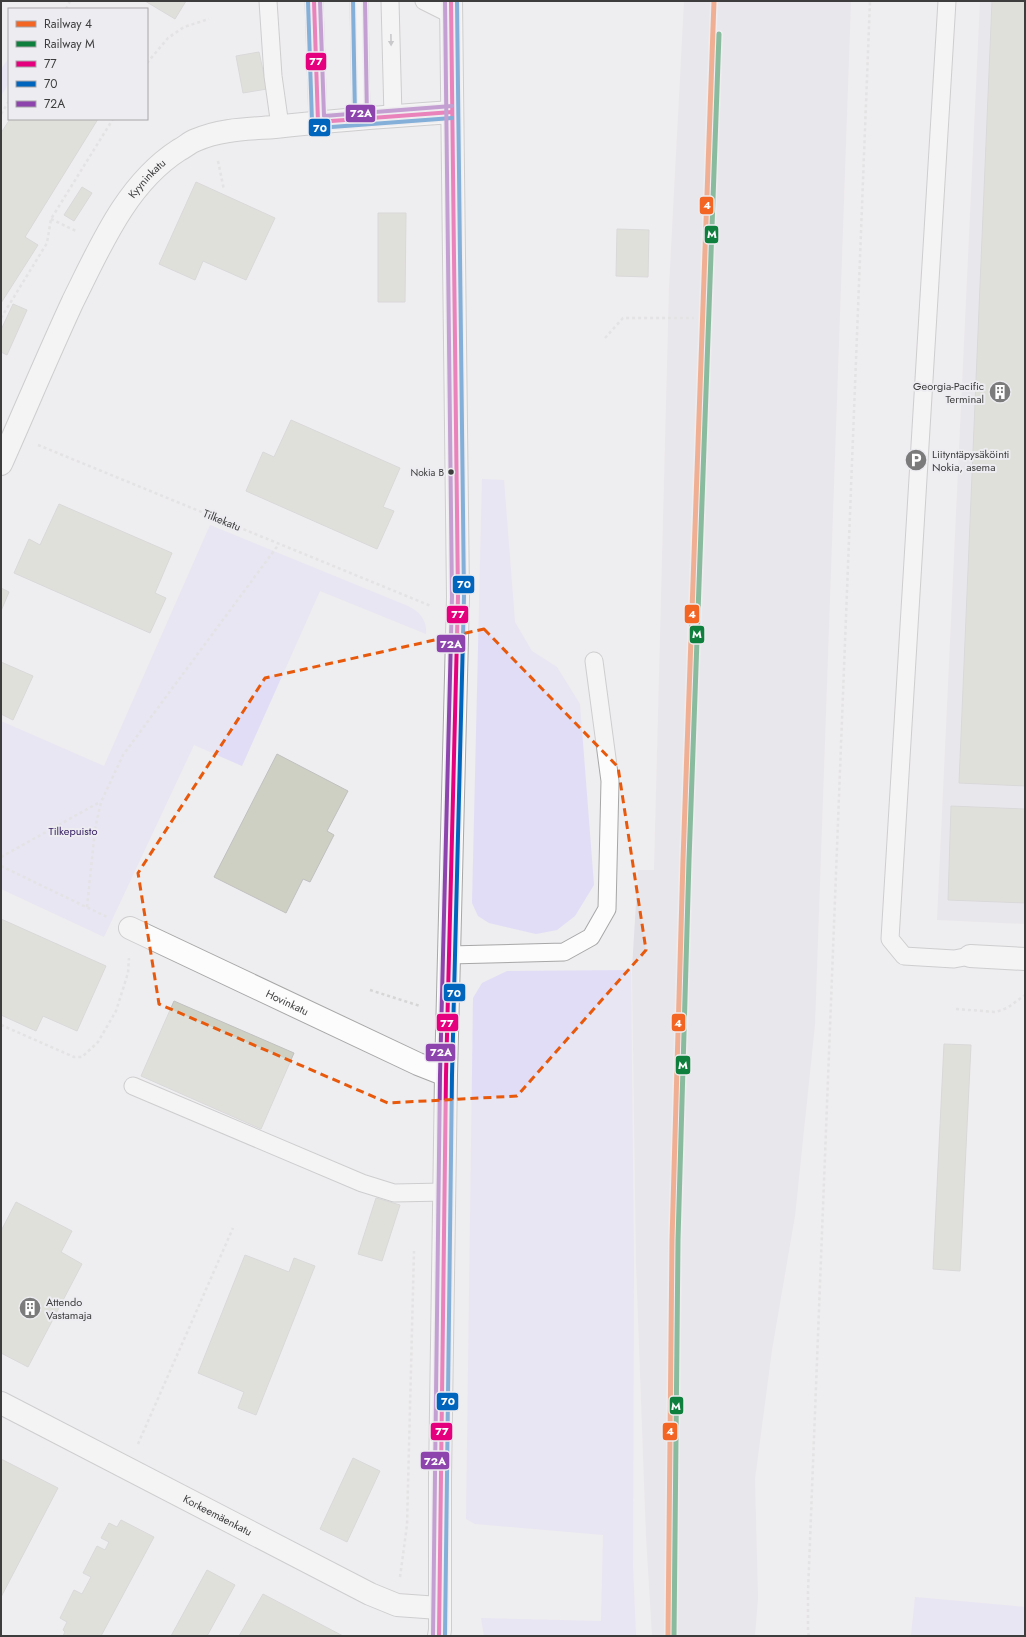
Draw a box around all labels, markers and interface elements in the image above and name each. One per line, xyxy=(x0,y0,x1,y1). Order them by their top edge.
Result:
legend xyxy=(8,8,148,120)
text: Railway 4 xyxy=(44,15,92,33)
one-way arrow xyxy=(388,34,394,47)
text: Railway M xyxy=(44,35,95,53)
line badge: 77 xyxy=(305,52,327,71)
text: 77 xyxy=(309,53,323,69)
text: 77 xyxy=(44,55,57,73)
text: 70 xyxy=(44,75,58,93)
text: 72A xyxy=(44,95,65,113)
line badge: 72A xyxy=(345,104,376,123)
text: 72A xyxy=(350,105,373,121)
line badge: 70 xyxy=(308,118,331,137)
text: 70 xyxy=(313,120,327,136)
street label: Kyyninkatu xyxy=(124,155,169,201)
line badge: 4 xyxy=(699,196,714,215)
text: 4 xyxy=(703,197,711,213)
line badge: M xyxy=(704,225,719,244)
text: M xyxy=(707,226,717,242)
place label: Georgia-Pacific Terminal xyxy=(913,378,984,407)
building icon: Georgia-Pacific Terminal xyxy=(987,379,1013,405)
place label: Liityntäpysäköinti Nokia, asema xyxy=(932,446,1010,475)
parking icon: Liityntäpysäköinti Nokia, asema xyxy=(903,447,929,473)
place label: Nokia B xyxy=(410,465,444,480)
marker: Nokia B xyxy=(446,467,456,477)
street label: Tilkekatu xyxy=(201,505,243,535)
line badge: 70 xyxy=(452,575,475,594)
text: 70 xyxy=(457,576,471,592)
line badge: 4 xyxy=(684,604,700,624)
line badge: 77 xyxy=(446,605,469,624)
text: 77 xyxy=(451,606,465,622)
text: 4 xyxy=(688,606,696,622)
line badge: M xyxy=(689,625,705,644)
text: M xyxy=(692,626,702,642)
line badge: 72A xyxy=(436,634,466,653)
text: 72A xyxy=(440,636,463,652)
park label: Tilkepuisto xyxy=(49,823,97,839)
line badge: 70 xyxy=(443,983,466,1002)
street label: Hovinkatu xyxy=(263,985,311,1019)
text: 70 xyxy=(447,985,461,1001)
line badge: 77 xyxy=(436,1013,459,1032)
line badge: 4 xyxy=(671,1013,686,1032)
text: 77 xyxy=(440,1015,454,1031)
text: 4 xyxy=(674,1015,682,1031)
line badge: 72A xyxy=(425,1043,456,1062)
text: 72A xyxy=(430,1044,453,1060)
line badge: M xyxy=(675,1055,691,1075)
text: M xyxy=(678,1057,688,1073)
place label: Attendo Vastamaja xyxy=(46,1294,92,1323)
building icon: Attendo Vastamaja xyxy=(17,1295,43,1321)
line badge: 70 xyxy=(436,1392,459,1411)
text: 70 xyxy=(441,1393,455,1409)
line badge: M xyxy=(669,1396,684,1415)
text: M xyxy=(671,1398,681,1414)
line badge: 77 xyxy=(430,1422,453,1441)
line badge: 4 xyxy=(662,1422,678,1441)
text: 77 xyxy=(435,1423,449,1439)
text: 4 xyxy=(666,1423,674,1439)
line badge: 72A xyxy=(420,1451,450,1470)
text: 72A xyxy=(424,1453,447,1469)
street label: Korkeemäenkatu xyxy=(180,1491,255,1540)

